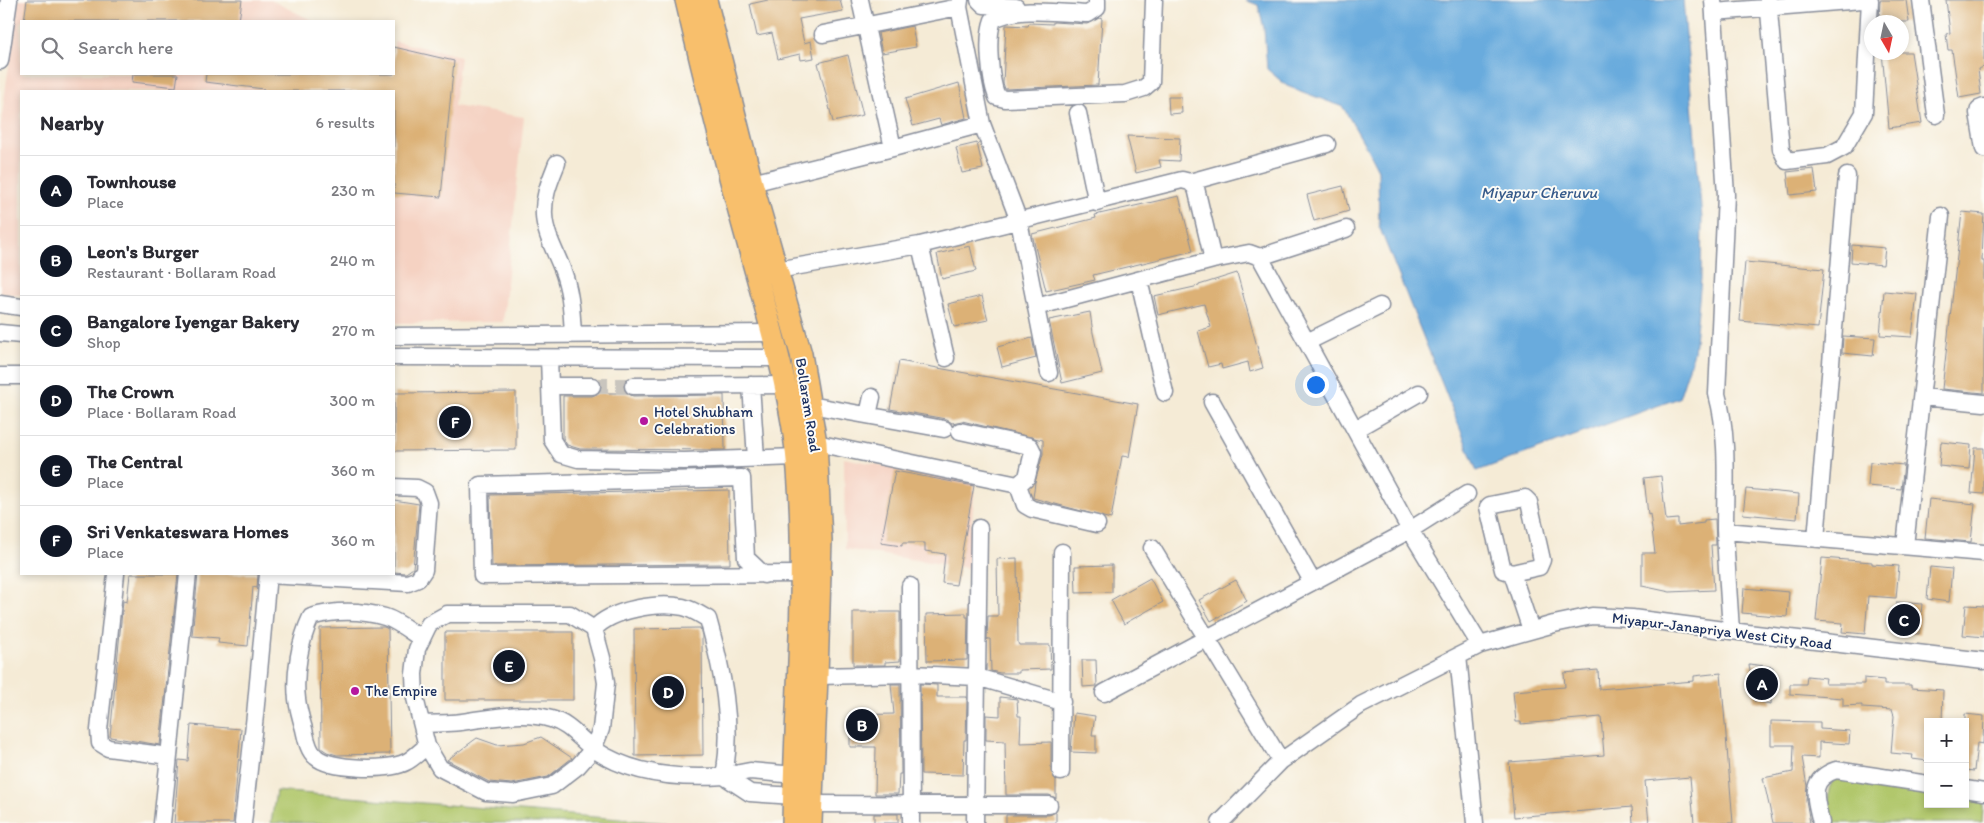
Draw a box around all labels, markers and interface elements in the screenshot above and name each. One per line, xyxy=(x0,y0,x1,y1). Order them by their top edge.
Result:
north arrow xyxy=(1864,15,1909,60)
search box xyxy=(20,20,395,75)
icon: search xyxy=(38,34,66,62)
text: Search here xyxy=(78,36,173,59)
text: Nearby xyxy=(40,110,104,135)
text: 6 results xyxy=(315,113,375,132)
text: Townhouse xyxy=(87,170,176,193)
text: A xyxy=(51,181,61,200)
text: 230 m xyxy=(331,181,375,200)
water label: Miyapur Cheruvu xyxy=(1481,183,1598,202)
text: Place xyxy=(87,193,124,212)
text: Leon's Burger xyxy=(87,240,199,263)
text: B xyxy=(51,251,61,270)
text: 240 m xyxy=(330,251,375,270)
text: Restaurant · Bollaram Road xyxy=(87,263,276,282)
text: Bangalore Iyengar Bakery xyxy=(87,310,299,333)
text: C xyxy=(51,321,61,340)
text: 270 m xyxy=(332,321,375,340)
text: Shop xyxy=(87,333,121,352)
street label: Bollaram Road xyxy=(792,357,824,453)
your location xyxy=(1303,372,1329,398)
text: The Crown xyxy=(87,380,174,403)
text: D xyxy=(51,391,61,410)
text: 300 m xyxy=(330,391,375,410)
text: Place · Bollaram Road xyxy=(87,403,236,422)
pin: F xyxy=(439,403,471,441)
place label: Hotel Shubham Celebrations xyxy=(654,403,753,438)
marker: Hotel Shubham Celebrations xyxy=(638,415,650,427)
text: The Central xyxy=(87,450,183,473)
text: E xyxy=(52,461,60,480)
text: 360 m xyxy=(331,461,375,480)
text: Place xyxy=(87,473,124,492)
text: Sri Venkateswara Homes xyxy=(87,520,289,543)
text: F xyxy=(52,531,60,550)
text: 360 m xyxy=(331,531,375,550)
text: Place xyxy=(87,543,124,562)
pin: C xyxy=(1888,601,1920,639)
street label: Miyapur-Janapriya West City Road xyxy=(1611,609,1833,653)
pin: E xyxy=(493,647,525,685)
pin: A xyxy=(1746,665,1778,703)
pin: D xyxy=(652,673,684,711)
place label: The Empire xyxy=(365,682,437,700)
marker: The Empire xyxy=(349,685,361,697)
pin: B xyxy=(846,706,878,744)
map controls xyxy=(1924,718,1969,808)
button: + xyxy=(1924,718,1969,763)
button: − xyxy=(1924,763,1969,808)

